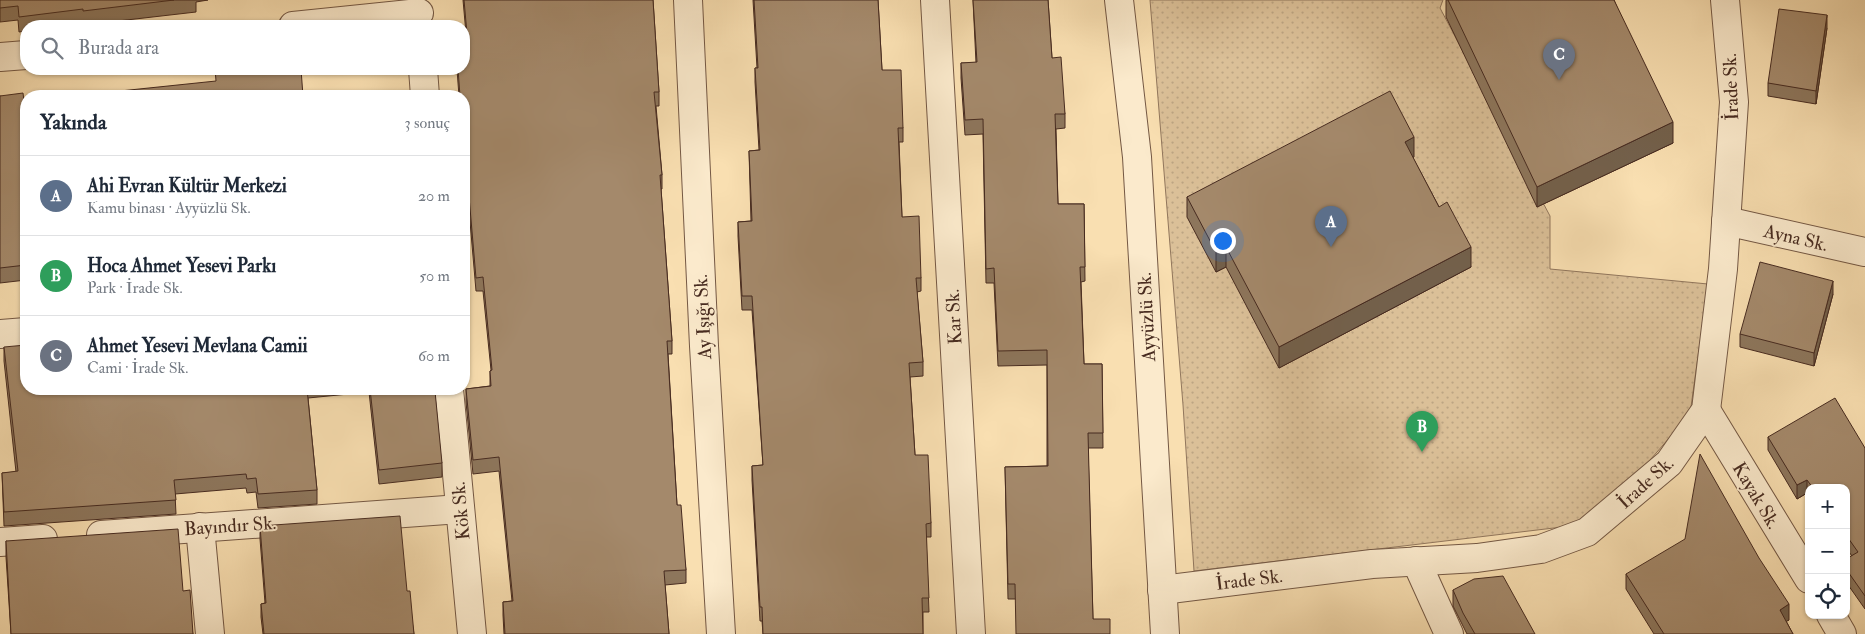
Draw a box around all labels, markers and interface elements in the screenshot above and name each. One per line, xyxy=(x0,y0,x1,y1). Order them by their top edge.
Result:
search box xyxy=(20,20,470,75)
icon: search xyxy=(38,34,66,62)
text: Burada ara xyxy=(78,36,159,60)
pin: C xyxy=(1543,39,1575,80)
street label: İrade Sk. xyxy=(1717,53,1744,121)
text: Yakında xyxy=(40,109,107,136)
text: 3 sonuç xyxy=(404,113,450,133)
text: Ahi Evran Kültür Merkezi xyxy=(87,174,287,198)
text: A xyxy=(51,186,61,206)
text: 20 m xyxy=(418,186,450,206)
text: Kamu binası · Ayyüzlü Sk. xyxy=(87,198,251,218)
pin: A xyxy=(1315,206,1347,247)
street label: Ayna Sk. xyxy=(1760,219,1830,257)
your location xyxy=(1210,228,1236,254)
text: Hoca Ahmet Yesevi Parkı xyxy=(87,254,276,278)
text: B xyxy=(51,266,61,286)
text: 50 m xyxy=(419,266,450,286)
street label: Ayyüzlü Sk. xyxy=(1133,272,1161,363)
street label: Ay Işığı Sk. xyxy=(689,274,717,361)
text: Park · İrade Sk. xyxy=(87,278,183,298)
street label: Kar Sk. xyxy=(941,289,967,345)
text: Ahmet Yesevi Mevlana Camii xyxy=(87,334,308,358)
text: C xyxy=(50,346,62,366)
text: 60 m xyxy=(418,346,450,366)
text: Cami · İrade Sk. xyxy=(87,358,188,378)
pin: B xyxy=(1406,411,1438,452)
street label: İrade Sk. xyxy=(1612,451,1679,514)
street label: Kayak Sk. xyxy=(1727,458,1785,533)
street label: Kök Sk. xyxy=(446,481,475,541)
map controls xyxy=(1805,484,1850,619)
button: + xyxy=(1805,484,1850,529)
street label: Bayındır Sk. xyxy=(183,511,277,541)
button: − xyxy=(1805,529,1850,574)
street label: İrade Sk. xyxy=(1214,563,1284,596)
button: locate xyxy=(1805,574,1850,619)

